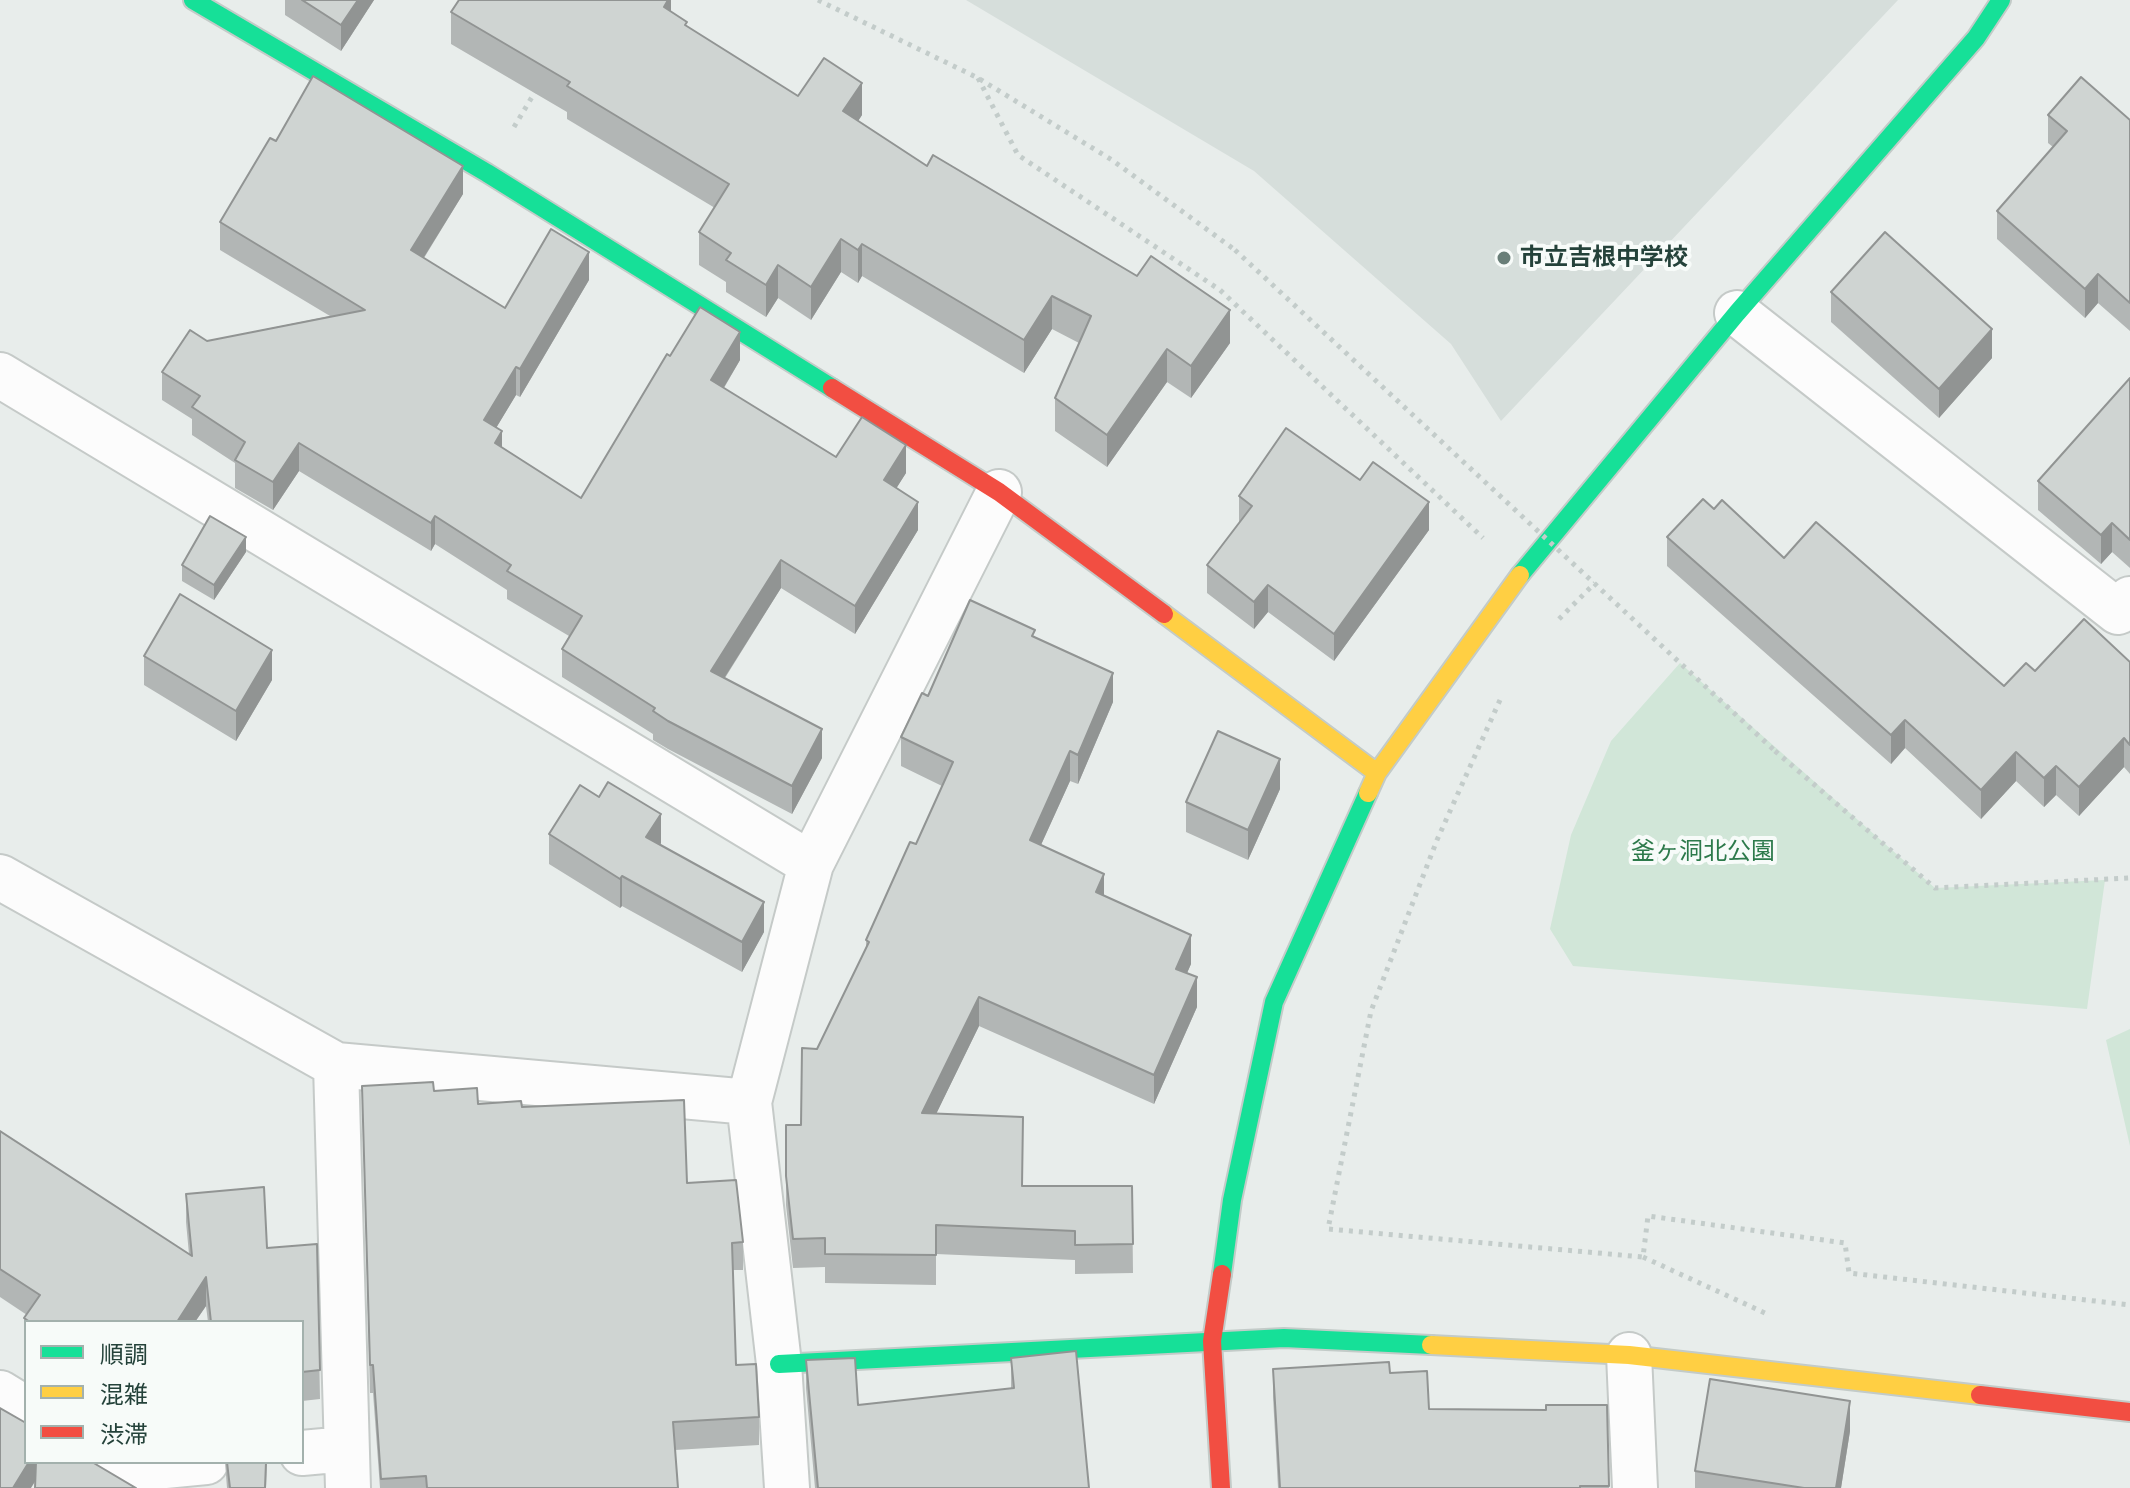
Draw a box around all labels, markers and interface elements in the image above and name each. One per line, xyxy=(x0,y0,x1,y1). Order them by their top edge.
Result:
place label: 市立吉根中学校 xyxy=(1520,244,1688,272)
marker: 市立吉根中学校 xyxy=(1495,249,1513,267)
park label: 釜ヶ洞北公園 xyxy=(1631,838,1775,866)
legend xyxy=(24,1320,304,1464)
text: 順調 xyxy=(100,1340,148,1369)
text: 混雑 xyxy=(100,1380,148,1409)
text: 渋滞 xyxy=(100,1420,148,1449)

